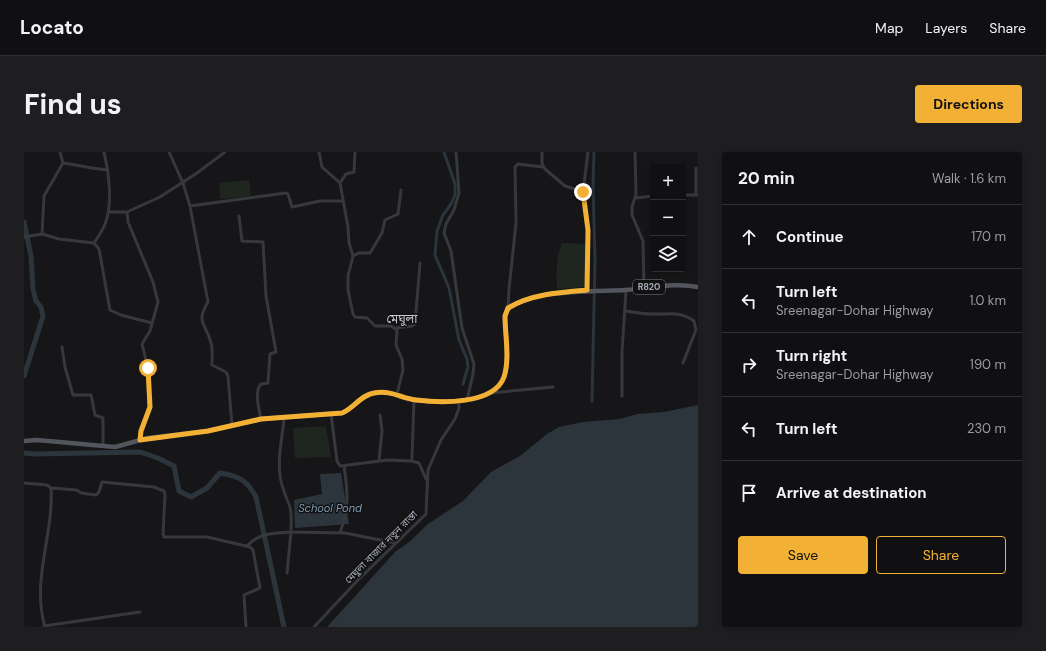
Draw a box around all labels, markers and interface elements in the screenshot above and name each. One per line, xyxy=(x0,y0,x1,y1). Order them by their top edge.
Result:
text: Locato xyxy=(20,15,84,40)
text: Map xyxy=(875,19,903,37)
text: Layers xyxy=(925,19,967,37)
text: Share xyxy=(989,19,1026,37)
button: Directions xyxy=(915,85,1022,123)
text: Find us xyxy=(24,86,122,123)
map controls xyxy=(650,164,686,272)
button: + xyxy=(650,164,686,200)
text: 20 min xyxy=(738,167,795,189)
text: Walk · 1.6 km xyxy=(932,170,1006,187)
route end xyxy=(574,183,592,201)
button: − xyxy=(650,200,686,236)
icon: ahead xyxy=(738,226,760,248)
text: Continue xyxy=(776,227,844,247)
text: 170 m xyxy=(971,228,1006,245)
button: layers xyxy=(650,236,686,272)
road number: R820 xyxy=(633,280,665,294)
text: Turn left xyxy=(776,282,837,302)
icon: left xyxy=(738,290,760,312)
text: 1.0 km xyxy=(969,292,1006,309)
text: Sreenagar-Dohar Highway xyxy=(776,302,934,319)
district label: মেঘুলা xyxy=(386,311,418,327)
text: Turn right xyxy=(776,346,847,366)
icon: right xyxy=(738,354,760,376)
text: 190 m xyxy=(970,356,1006,373)
route start xyxy=(139,359,157,377)
text: Sreenagar-Dohar Highway xyxy=(776,366,934,383)
icon: left xyxy=(738,418,760,440)
text: Turn left xyxy=(776,419,837,439)
text: 230 m xyxy=(967,420,1006,437)
icon: arrive xyxy=(738,482,760,504)
text: Arrive at destination xyxy=(776,483,927,503)
water label: School Pond xyxy=(298,501,362,515)
street label: মেঘুলা বাজার নতুন রাস্তা xyxy=(342,508,420,586)
button: Save xyxy=(738,536,868,574)
button: Share xyxy=(876,536,1006,574)

